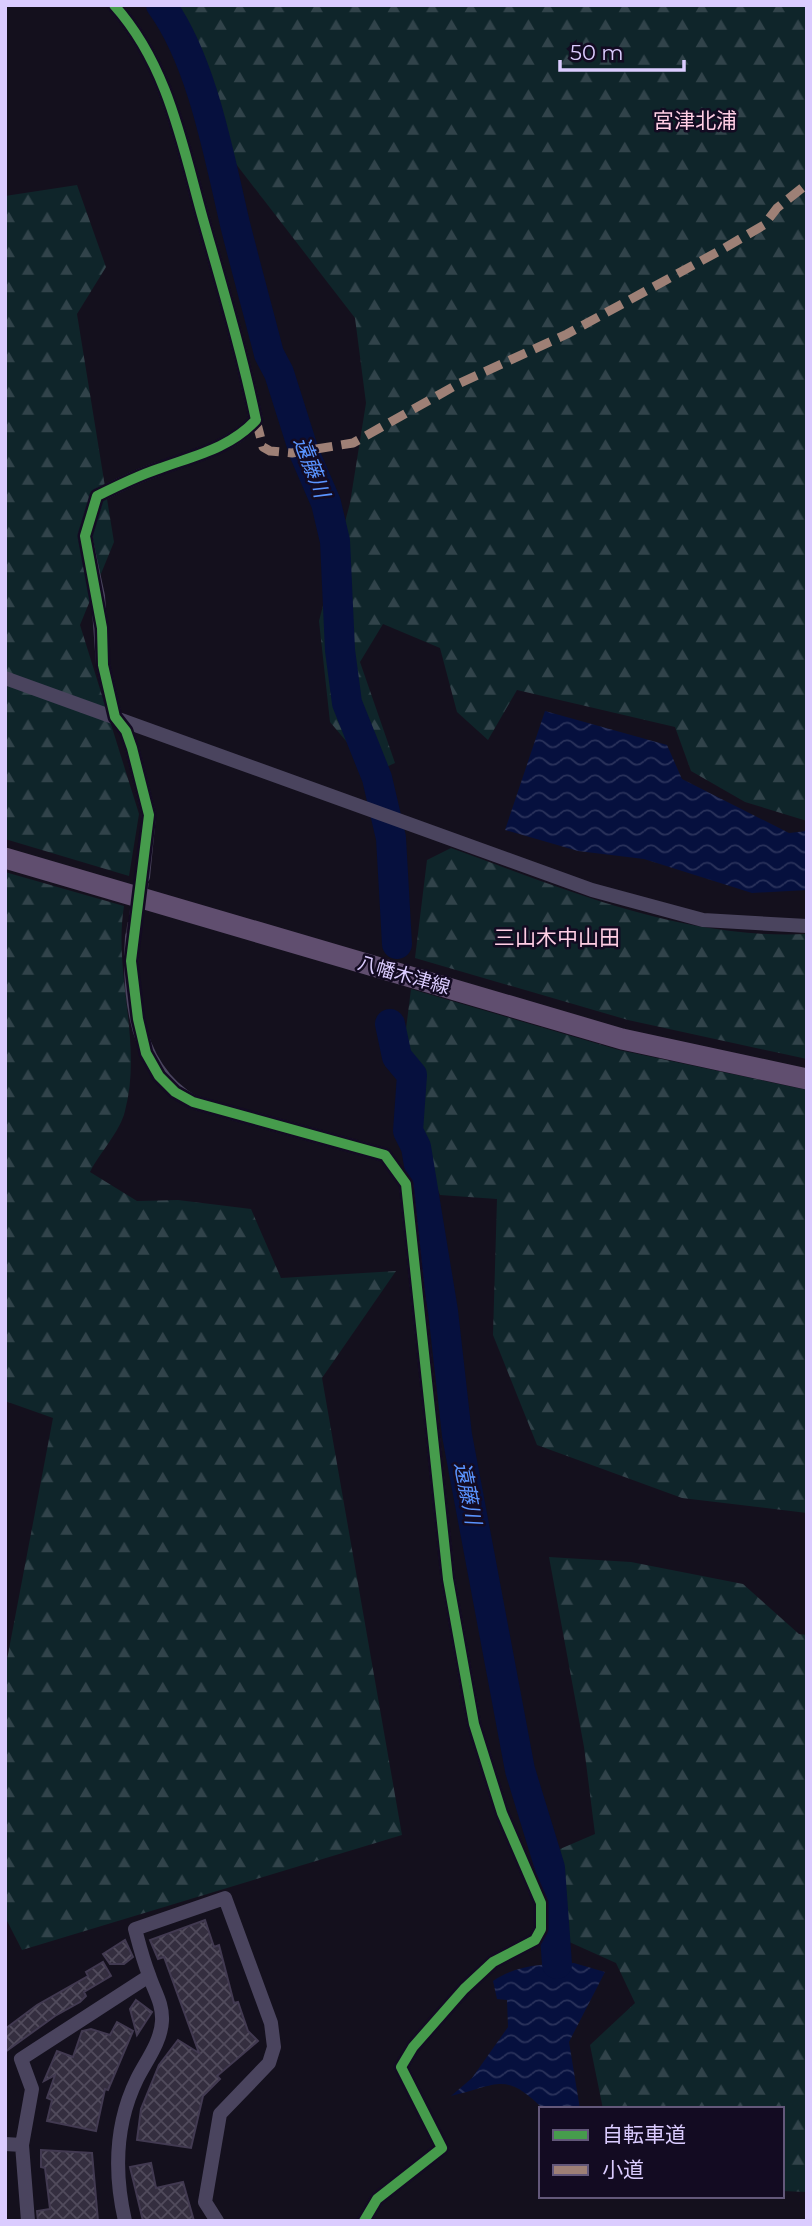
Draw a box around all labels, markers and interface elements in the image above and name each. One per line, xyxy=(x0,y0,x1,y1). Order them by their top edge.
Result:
scale bar xyxy=(560,28,684,72)
text: 50 m xyxy=(570,40,624,65)
district label: 宮津北浦 xyxy=(653,108,737,133)
water label: 遠藤川 xyxy=(289,433,336,503)
district label: 三山木中山田 xyxy=(494,925,620,950)
street label: 八幡木津線 xyxy=(355,951,453,999)
water label: 遠藤川 xyxy=(450,1460,487,1528)
legend xyxy=(539,2107,784,2198)
text: 自転車道 xyxy=(602,2122,686,2147)
text: 小道 xyxy=(602,2157,644,2182)

